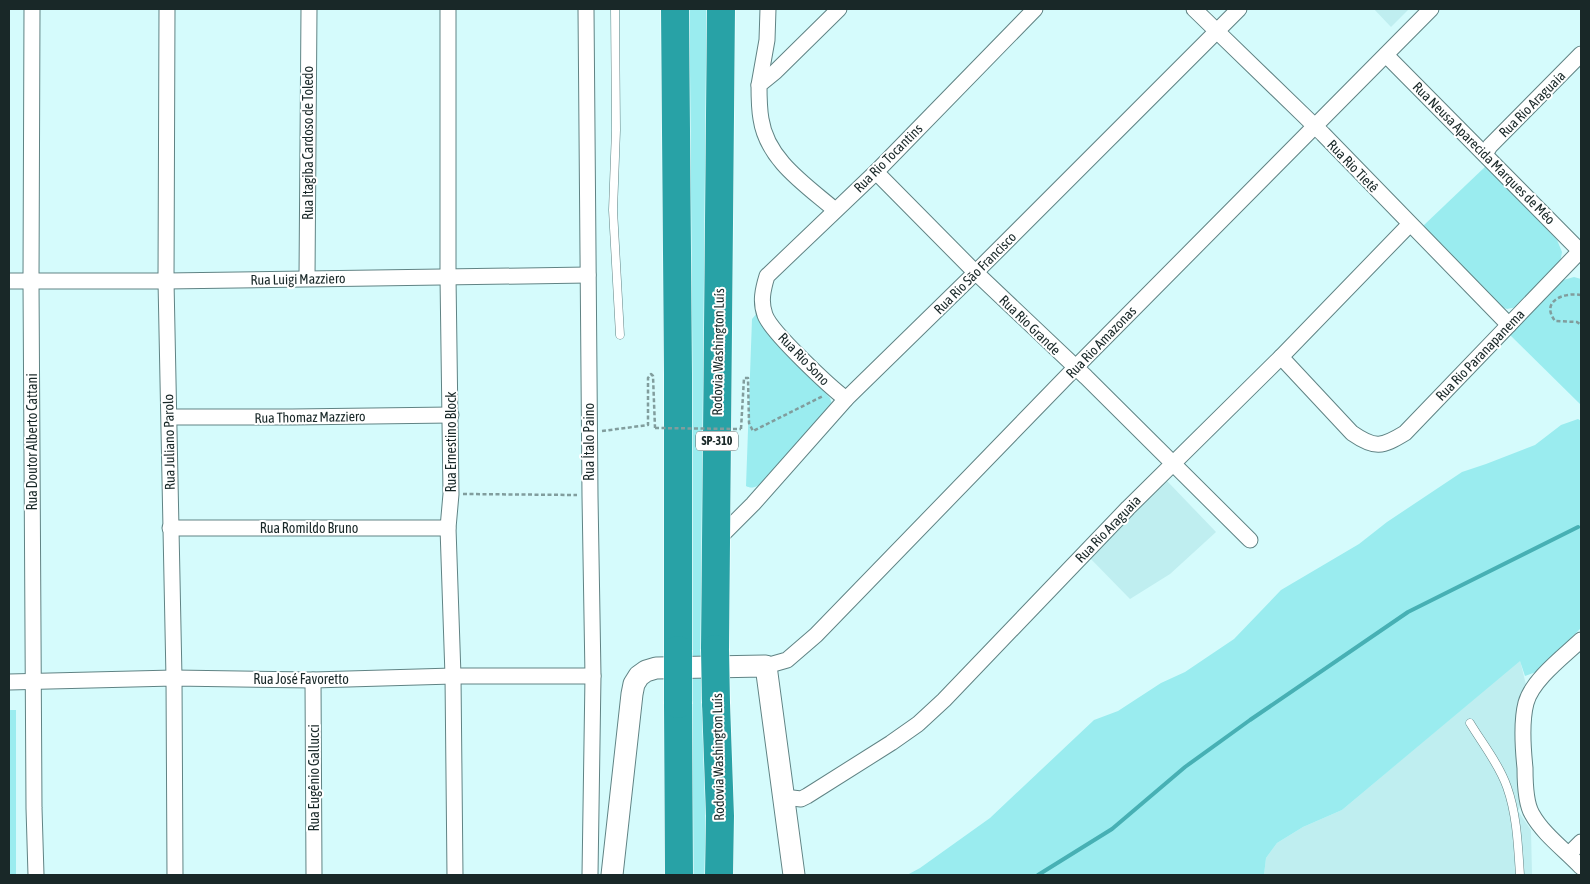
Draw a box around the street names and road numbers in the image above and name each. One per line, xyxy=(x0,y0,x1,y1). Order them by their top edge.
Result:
street label: Rua Itagiba Cardoso de Toledo xyxy=(300,66,316,220)
street label: Rua Rio Araguaia xyxy=(1496,68,1568,140)
street label: Rua Neusa Aparecida Marques de Méo xyxy=(1410,79,1558,227)
street label: Rua Rio Tocantins xyxy=(850,120,926,196)
street label: Rua Rio Tietê xyxy=(1324,136,1382,196)
street label: Rua Rio São Francisco xyxy=(931,229,1019,317)
street label: Rua Luigi Mazziero xyxy=(250,270,346,288)
street label: Rodovia Washington Luís xyxy=(709,288,727,416)
street label: Rua Rio Grande xyxy=(996,292,1064,358)
street label: Rua Rio Amazonas xyxy=(1063,303,1139,381)
street label: Rua Rio Paranapanema xyxy=(1432,306,1528,404)
street label: Rua Rio Sono xyxy=(775,329,833,389)
street label: Rua Doutor Alberto Cattani xyxy=(24,373,40,511)
street label: Rua Ernestino Block xyxy=(443,391,459,493)
street label: Rua Juliano Parolo xyxy=(160,394,178,490)
street label: Rua Ítalo Paino xyxy=(581,403,597,481)
street label: Rua Thomaz Mazziero xyxy=(254,408,366,426)
road number: SP-310 xyxy=(696,432,738,451)
street label: Rua Rio Araguaia xyxy=(1072,492,1144,566)
street label: Rua Romildo Bruno xyxy=(260,520,358,536)
street label: Rua José Favoretto xyxy=(253,671,349,687)
street label: Rodovia Washington Luís xyxy=(709,693,727,821)
street label: Rua Eugênio Gallucci xyxy=(306,724,322,832)

